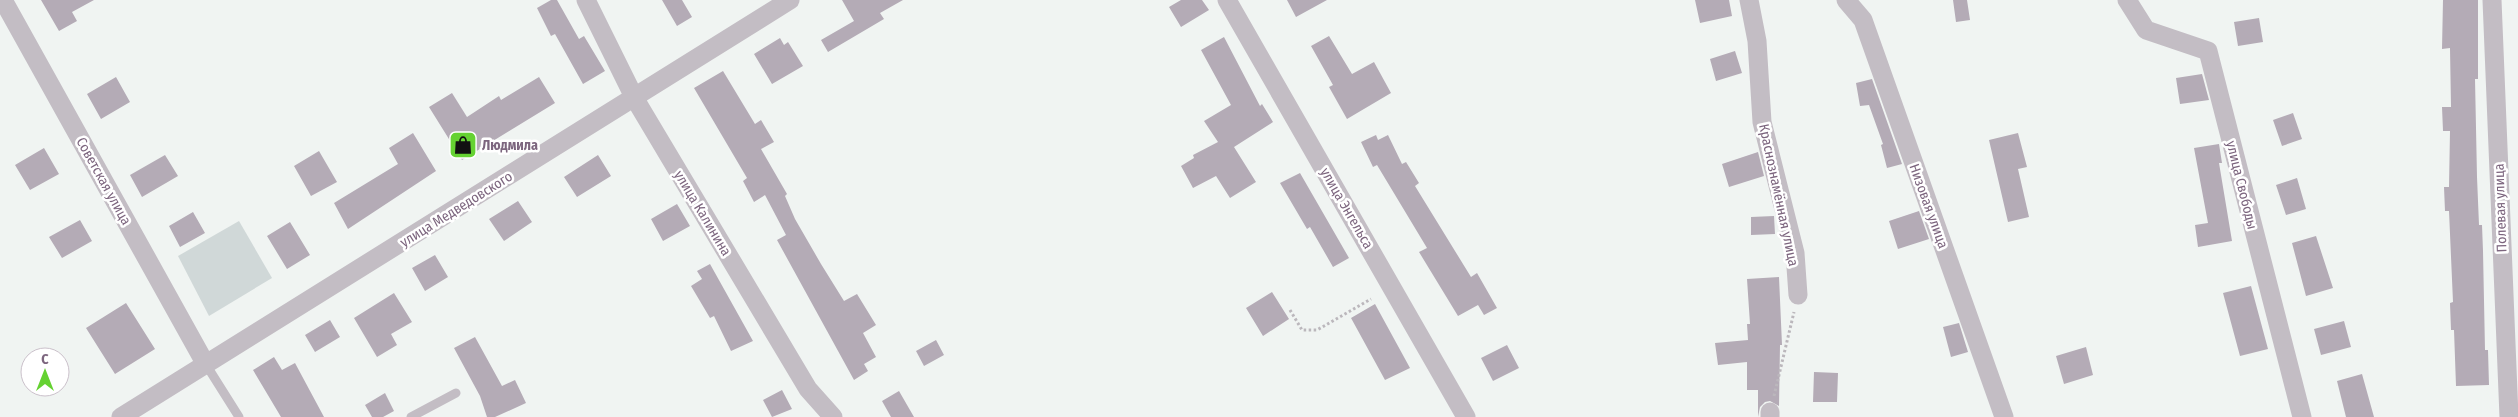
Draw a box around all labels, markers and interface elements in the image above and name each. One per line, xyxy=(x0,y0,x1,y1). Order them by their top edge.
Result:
street label: Краснознамённая улица xyxy=(1755,122,1802,268)
shop icon: Людмила xyxy=(448,130,478,160)
street label: Советская улица xyxy=(72,134,135,228)
place label: Людмила xyxy=(482,137,538,154)
street label: улица Свободы xyxy=(2222,139,2261,231)
street label: Низовая улица xyxy=(1905,162,1952,251)
street label: Полевая улица xyxy=(2490,163,2511,253)
street label: улица Энгельса xyxy=(1316,165,1377,252)
street label: улица Калинина xyxy=(670,167,735,259)
street label: улица Медведовского xyxy=(397,168,516,251)
north arrow xyxy=(20,347,70,397)
text: С xyxy=(41,351,49,368)

